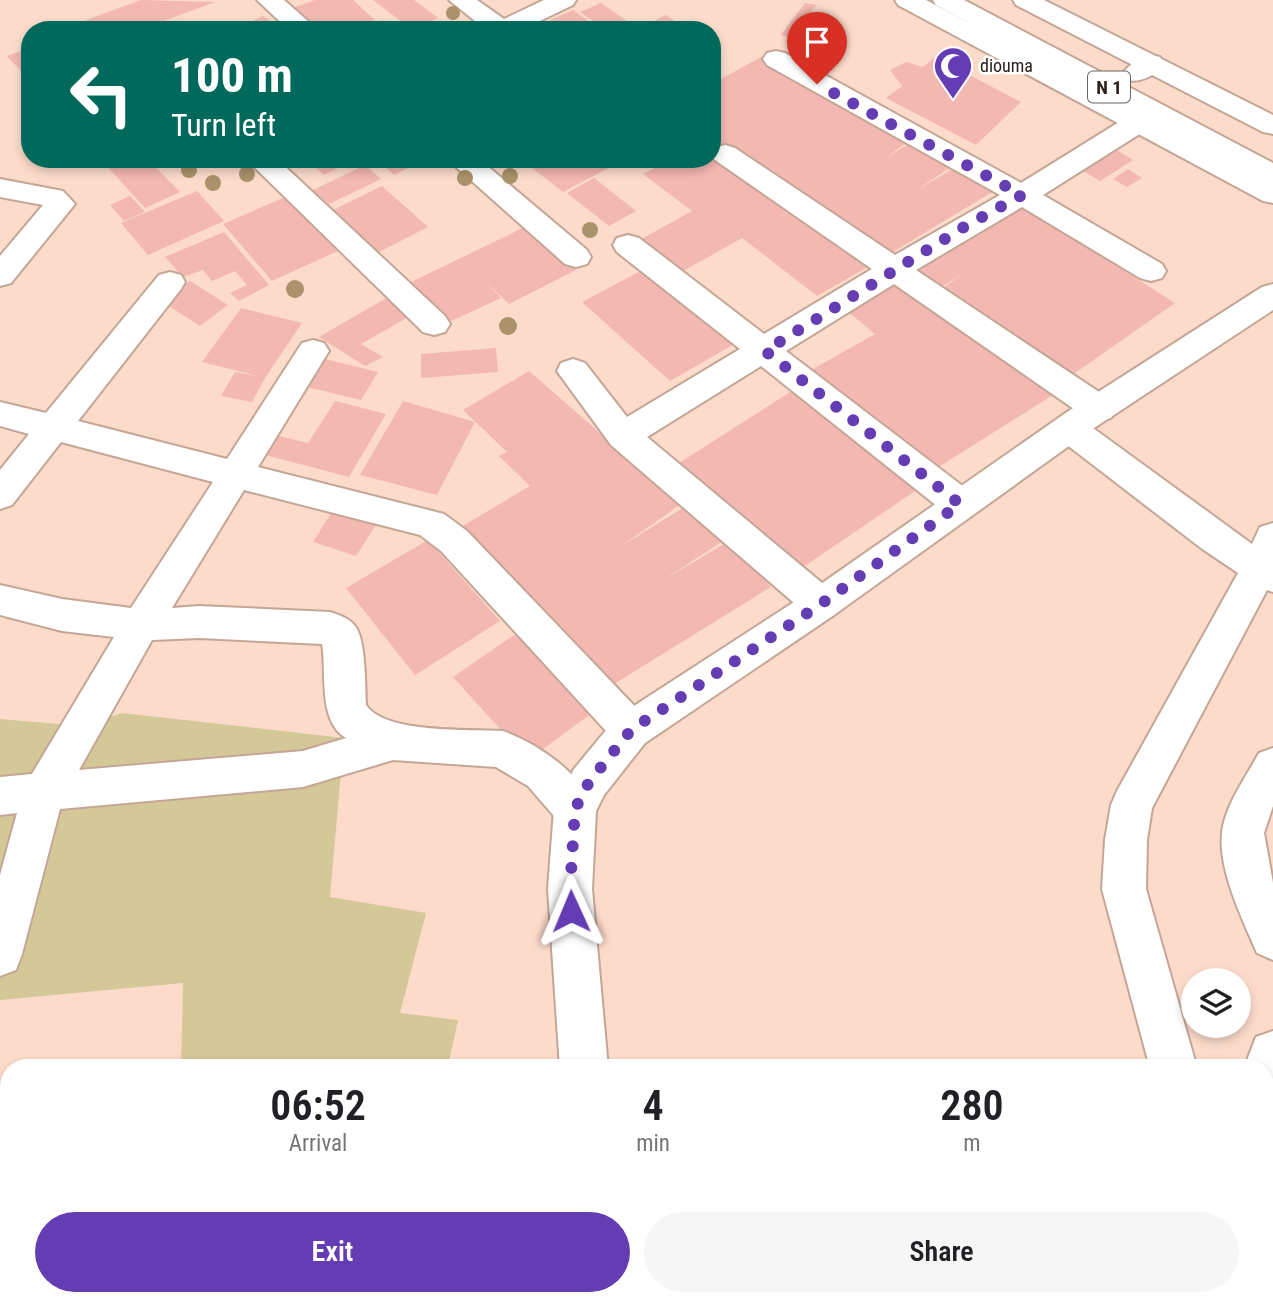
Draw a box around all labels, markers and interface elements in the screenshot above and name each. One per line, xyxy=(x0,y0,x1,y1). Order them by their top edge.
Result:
pin xyxy=(787,12.0,847,84)
icon: arrive xyxy=(798,23,836,61)
mosque icon: diouma xyxy=(932,45,974,100)
text: 100 m xyxy=(171,47,293,104)
icon: left xyxy=(56,49,147,140)
place label: diouma xyxy=(980,55,1033,76)
road number: N 1 xyxy=(1088,72,1130,102)
text: Turn left xyxy=(171,106,276,144)
position arrow xyxy=(534,874,608,948)
map controls xyxy=(1181,968,1251,1038)
button: layers xyxy=(1181,968,1251,1038)
text: 06:52 xyxy=(270,1081,366,1130)
text: 4 xyxy=(643,1081,664,1130)
text: 280 xyxy=(940,1081,1004,1130)
text: Arrival xyxy=(289,1130,347,1157)
text: min xyxy=(636,1130,670,1157)
text: m xyxy=(963,1130,981,1157)
button: Exit xyxy=(35,1212,630,1292)
button: Share xyxy=(644,1212,1239,1292)

